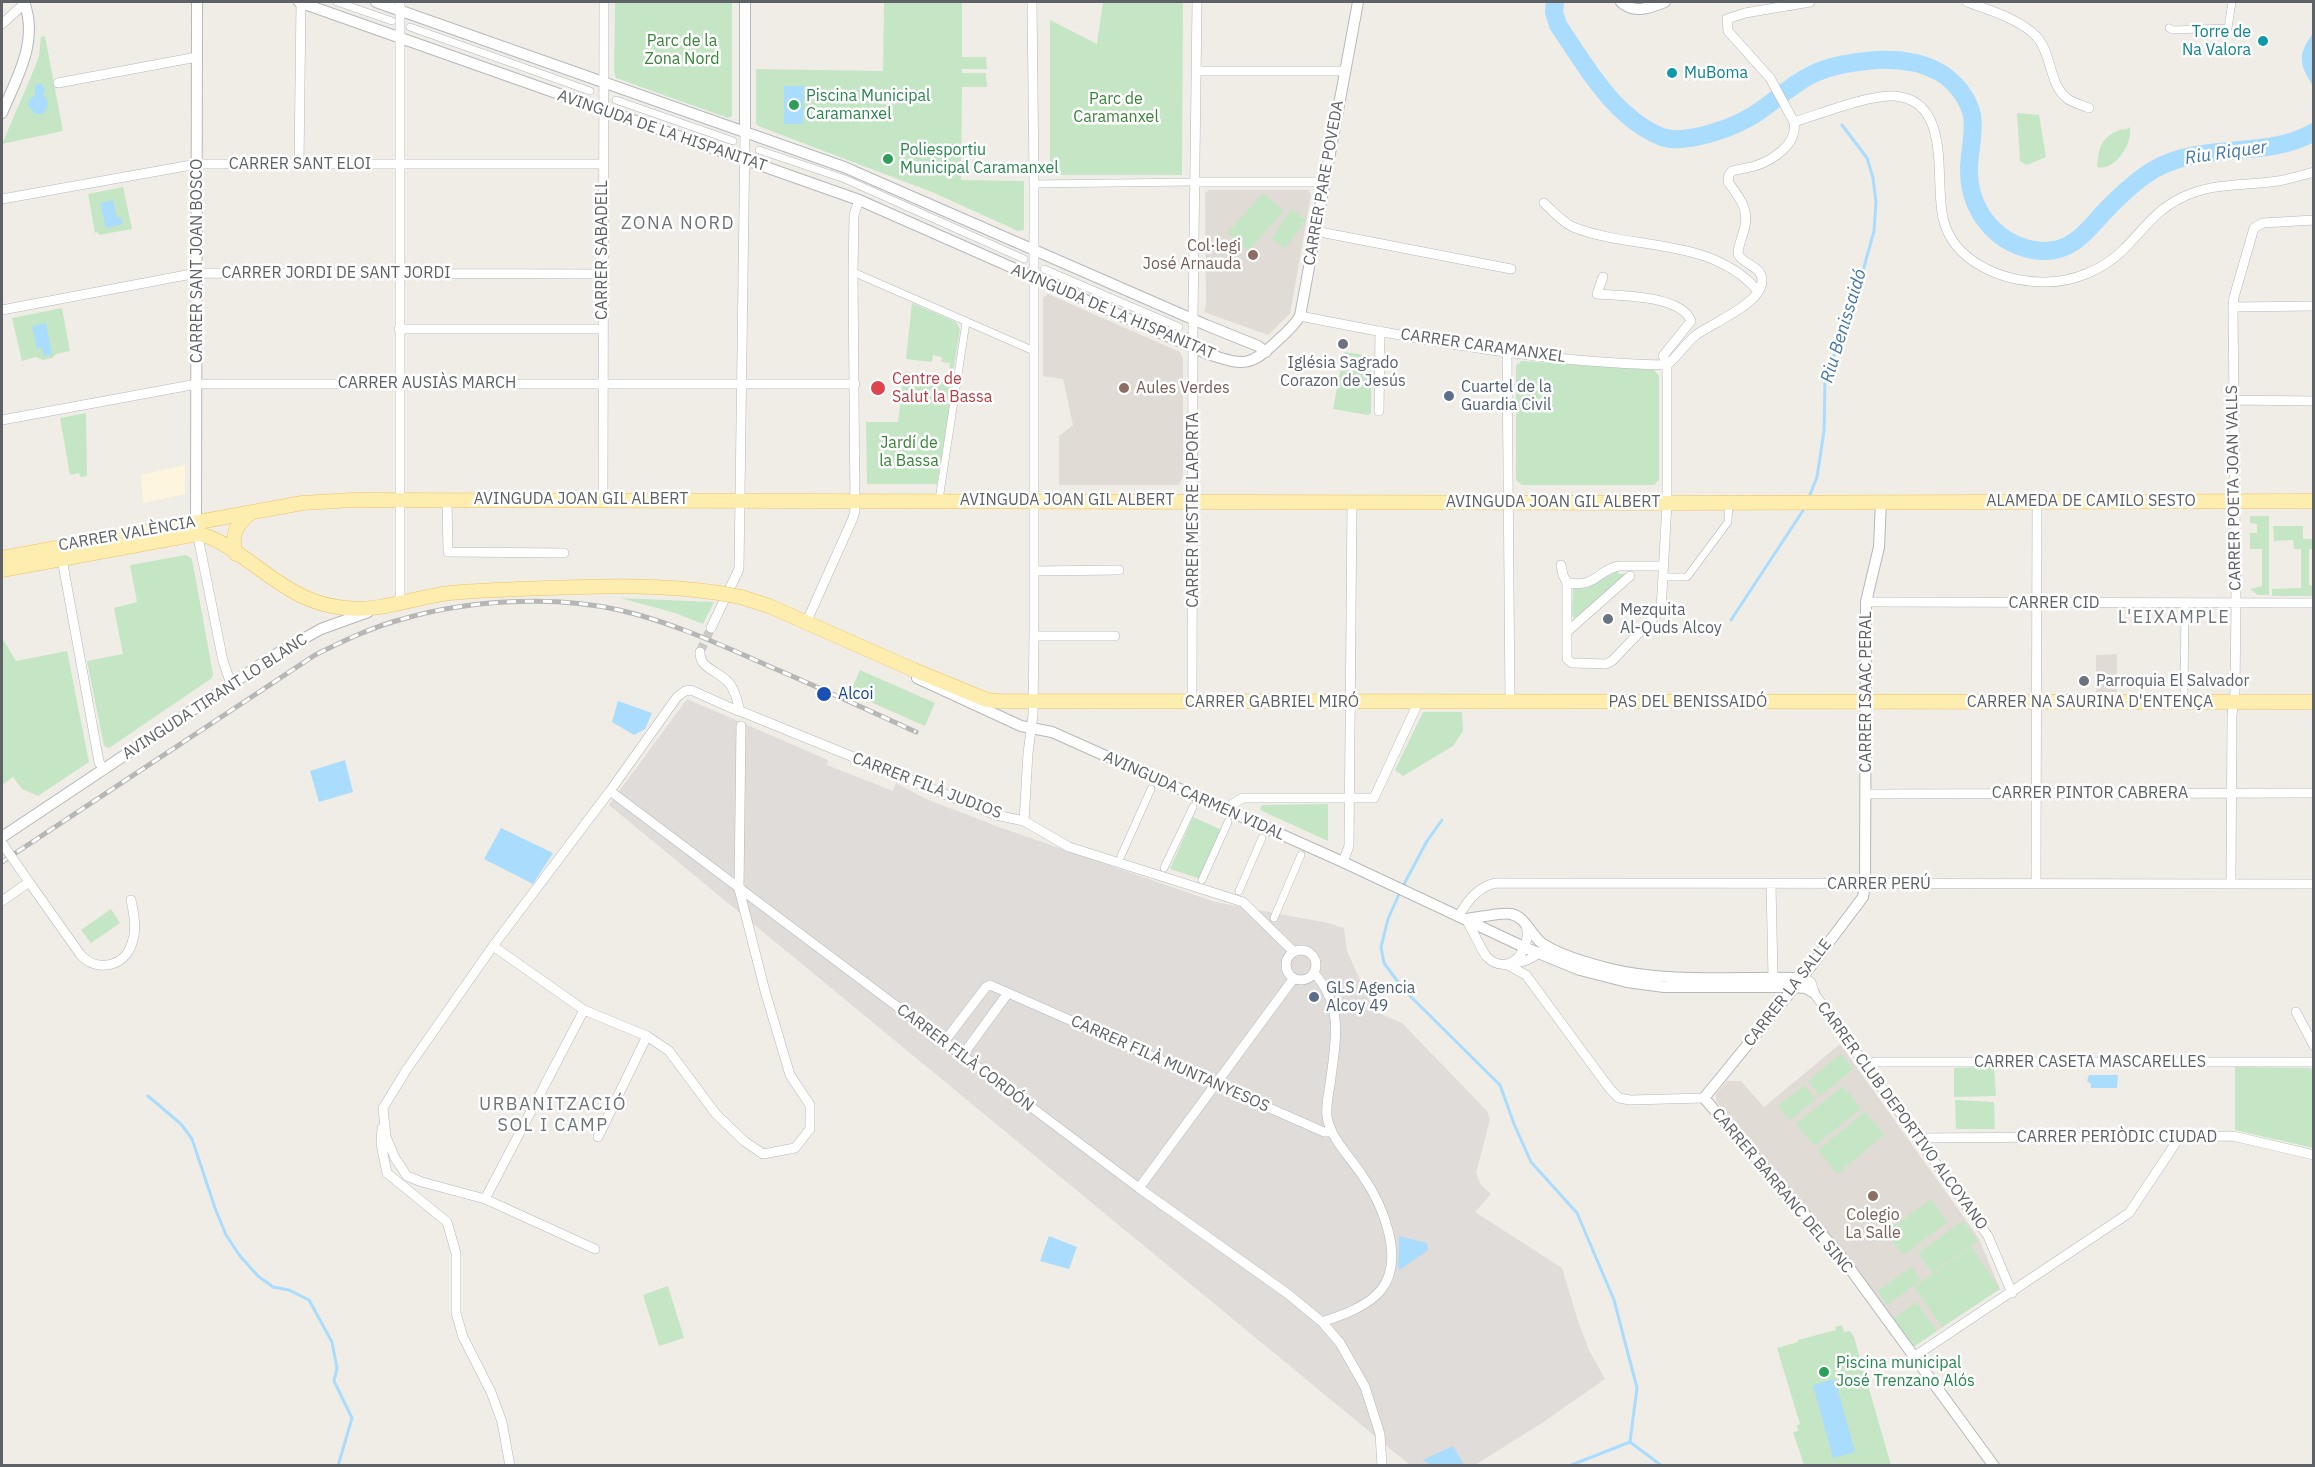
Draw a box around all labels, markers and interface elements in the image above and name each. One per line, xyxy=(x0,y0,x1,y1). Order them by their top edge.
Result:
place label: Torre de Na Valora xyxy=(2182,22,2251,60)
park label: Parc de la Zona Nord xyxy=(645,31,719,69)
marker: Torre de Na Valora xyxy=(2256,34,2270,48)
place label: MuBoma xyxy=(1684,63,1748,83)
marker: MuBoma xyxy=(1665,66,1679,80)
street label: AVINGUDA DE LA HISPANITAT xyxy=(555,86,769,176)
place label: Piscina Municipal Caramanxel xyxy=(806,86,930,124)
park label: Parc de Caramanxel xyxy=(1073,89,1159,127)
marker: Piscina Municipal Caramanxel xyxy=(787,98,801,112)
street label: CARRER PARE POVEDA xyxy=(1300,99,1348,267)
water label: Riu Riquer xyxy=(2184,137,2268,169)
place label: Poliesportiu Municipal Caramanxel xyxy=(900,140,1059,178)
marker: Poliesportiu Municipal Caramanxel xyxy=(881,152,895,166)
street label: CARRER SANT ELOI xyxy=(229,154,371,174)
street label: CARRER SANT JOAN BOSCO xyxy=(187,159,207,363)
street label: CARRER SABADELL xyxy=(592,180,612,320)
district label: ZONA NORD xyxy=(621,213,735,235)
place label: Col·legi José Arnauda xyxy=(1143,236,1241,274)
marker: Col·legi José Arnauda xyxy=(1246,248,1260,262)
street label: AVINGUDA DE LA HISPANITAT xyxy=(1008,260,1218,364)
street label: CARRER JORDI DE SANT JORDI xyxy=(221,263,451,283)
water label: Riu Benissaidó xyxy=(1816,266,1872,386)
street label: CARRER CARAMANXEL xyxy=(1399,325,1567,367)
marker: Iglésia Sagrado Corazon de Jesús xyxy=(1336,337,1350,351)
place label: Iglésia Sagrado Corazon de Jesús xyxy=(1280,353,1406,391)
place label: Centre de Salut la Bassa xyxy=(892,369,992,407)
street label: CARRER AUSIÀS MARCH xyxy=(338,373,516,393)
place label: Cuartel de la Guardia Civil xyxy=(1461,377,1552,415)
place label: Aules Verdes xyxy=(1136,378,1230,398)
marker: Centre de Salut la Bassa xyxy=(869,379,887,397)
marker: Aules Verdes xyxy=(1117,381,1131,395)
street label: CARRER POETA JOAN VALLS xyxy=(2223,385,2245,591)
marker: Cuartel de la Guardia Civil xyxy=(1442,389,1456,403)
street label: CARRER MESTRE LAPORTA xyxy=(1183,412,1203,608)
park label: Jardí de la Bassa xyxy=(879,433,939,471)
street label: AVINGUDA JOAN GIL ALBERT xyxy=(474,489,688,509)
street label: AVINGUDA JOAN GIL ALBERT xyxy=(960,490,1174,510)
street label: ALAMEDA DE CAMILO SESTO xyxy=(1986,491,2196,511)
street label: AVINGUDA JOAN GIL ALBERT xyxy=(1446,492,1660,512)
street label: CARRER VALÈNCIA xyxy=(57,513,197,555)
street label: CARRER CID xyxy=(2008,593,2100,613)
place label: Mezquita Al-Quds Alcoy xyxy=(1620,600,1722,638)
district label: L'EIXAMPLE xyxy=(2118,607,2230,629)
street label: CARRER ISAAC PERAL xyxy=(1856,611,1876,773)
marker: Mezquita Al-Quds Alcoy xyxy=(1601,612,1615,626)
street label: AVINGUDA TIRANT LO BLANC xyxy=(119,630,311,764)
place label: Parroquia El Salvador xyxy=(2096,671,2249,691)
marker: Parroquia El Salvador xyxy=(2077,674,2091,688)
place label: Alcoi xyxy=(838,684,874,704)
marker: Alcoi xyxy=(815,685,833,703)
street label: CARRER GABRIEL MIRÓ xyxy=(1185,692,1359,712)
street label: PAS DEL BENISSAIDÓ xyxy=(1609,692,1767,712)
street label: CARRER NA SAURINA D'ENTENÇA xyxy=(1967,692,2213,712)
street label: AVINGUDA CARMEN VIDAL xyxy=(1100,747,1288,845)
street label: CARRER FILÀ JUDIOS xyxy=(850,749,1004,823)
street label: CARRER PINTOR CABRERA xyxy=(1992,783,2188,803)
street label: CARRER PERÚ xyxy=(1827,874,1931,894)
street label: CARRER LA SALLE xyxy=(1740,935,1836,1051)
place label: GLS Agencia Alcoy 49 xyxy=(1326,978,1415,1016)
marker: GLS Agencia Alcoy 49 xyxy=(1307,990,1321,1004)
street label: CARRER CLUB DEPORTIVO ALCOYANO xyxy=(1813,998,1991,1234)
street label: CARRER FILÀ CORDÓN xyxy=(893,1000,1037,1116)
street label: CARRER FILÀ MUNTANYESOS xyxy=(1068,1011,1272,1117)
street label: CARRER CASETA MASCARELLES xyxy=(1974,1052,2206,1072)
district label: URBANITZACIÓ SOL I CAMP xyxy=(479,1094,627,1136)
street label: CARRER BARRANC DEL SINC xyxy=(1707,1105,1857,1277)
street label: CARRER PERIÒDIC CIUDAD xyxy=(2017,1127,2217,1147)
marker: Colegio La Salle xyxy=(1866,1189,1880,1203)
place label: Colegio La Salle xyxy=(1845,1205,1901,1243)
place label: Piscina municipal José Trenzano Alós xyxy=(1836,1353,1975,1391)
marker: Piscina municipal José Trenzano Alós xyxy=(1817,1365,1831,1379)

